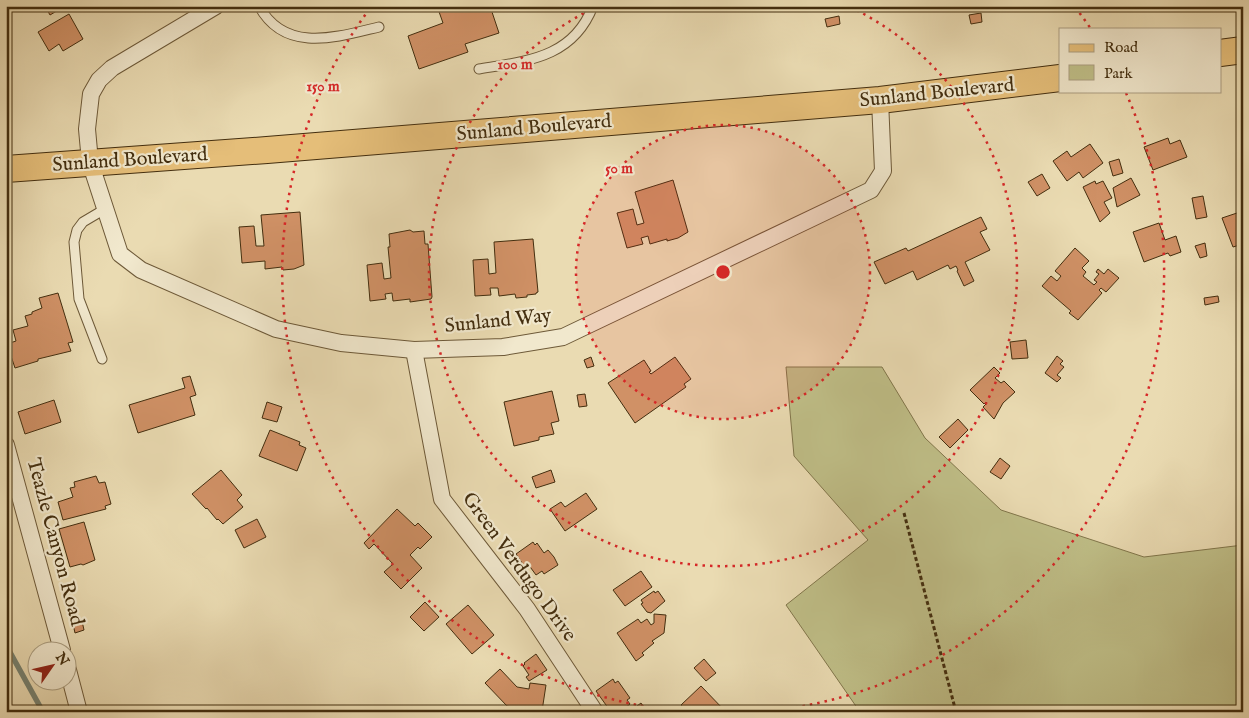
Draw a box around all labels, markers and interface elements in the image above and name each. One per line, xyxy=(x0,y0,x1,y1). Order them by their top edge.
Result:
legend xyxy=(1059,28,1222,92)
text: Road xyxy=(1104,38,1139,57)
text: 100 m xyxy=(497,55,533,74)
text: Park xyxy=(1104,64,1134,83)
street label: Sunland Boulevard xyxy=(858,72,1016,114)
text: 150 m xyxy=(306,77,340,96)
street label: Sunland Boulevard xyxy=(455,109,613,147)
street label: Sunland Boulevard xyxy=(52,142,209,178)
text: 50 m xyxy=(605,159,633,178)
centre of rings xyxy=(714,263,732,281)
street label: Sunland Way xyxy=(443,303,553,339)
street label: Teazle Canyon Road xyxy=(21,455,90,629)
street label: Green Verdugo Drive xyxy=(456,487,582,647)
north arrow xyxy=(28,640,78,690)
text: N xyxy=(51,648,73,669)

